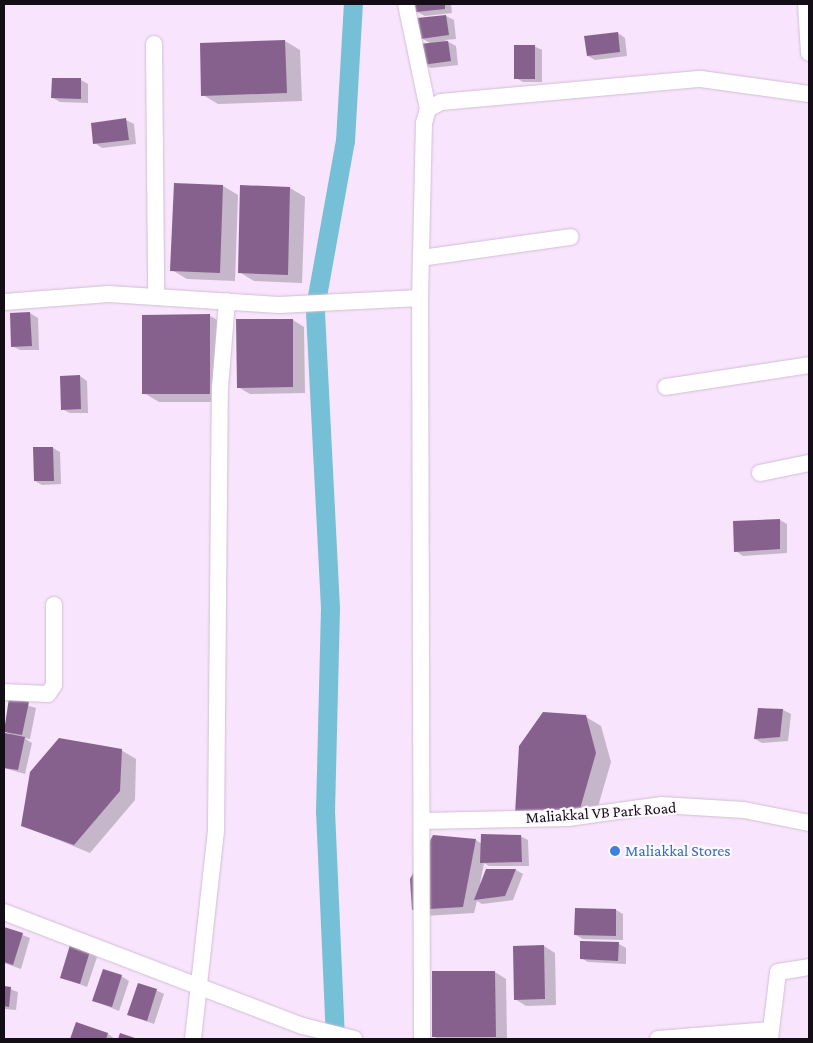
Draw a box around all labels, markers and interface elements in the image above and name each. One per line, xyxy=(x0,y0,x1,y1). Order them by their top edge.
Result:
street label: Maliakkal VB Park Road xyxy=(525,798,677,828)
place label: Maliakkal Stores xyxy=(625,841,731,861)
marker: Maliakkal Stores xyxy=(609,845,621,857)

